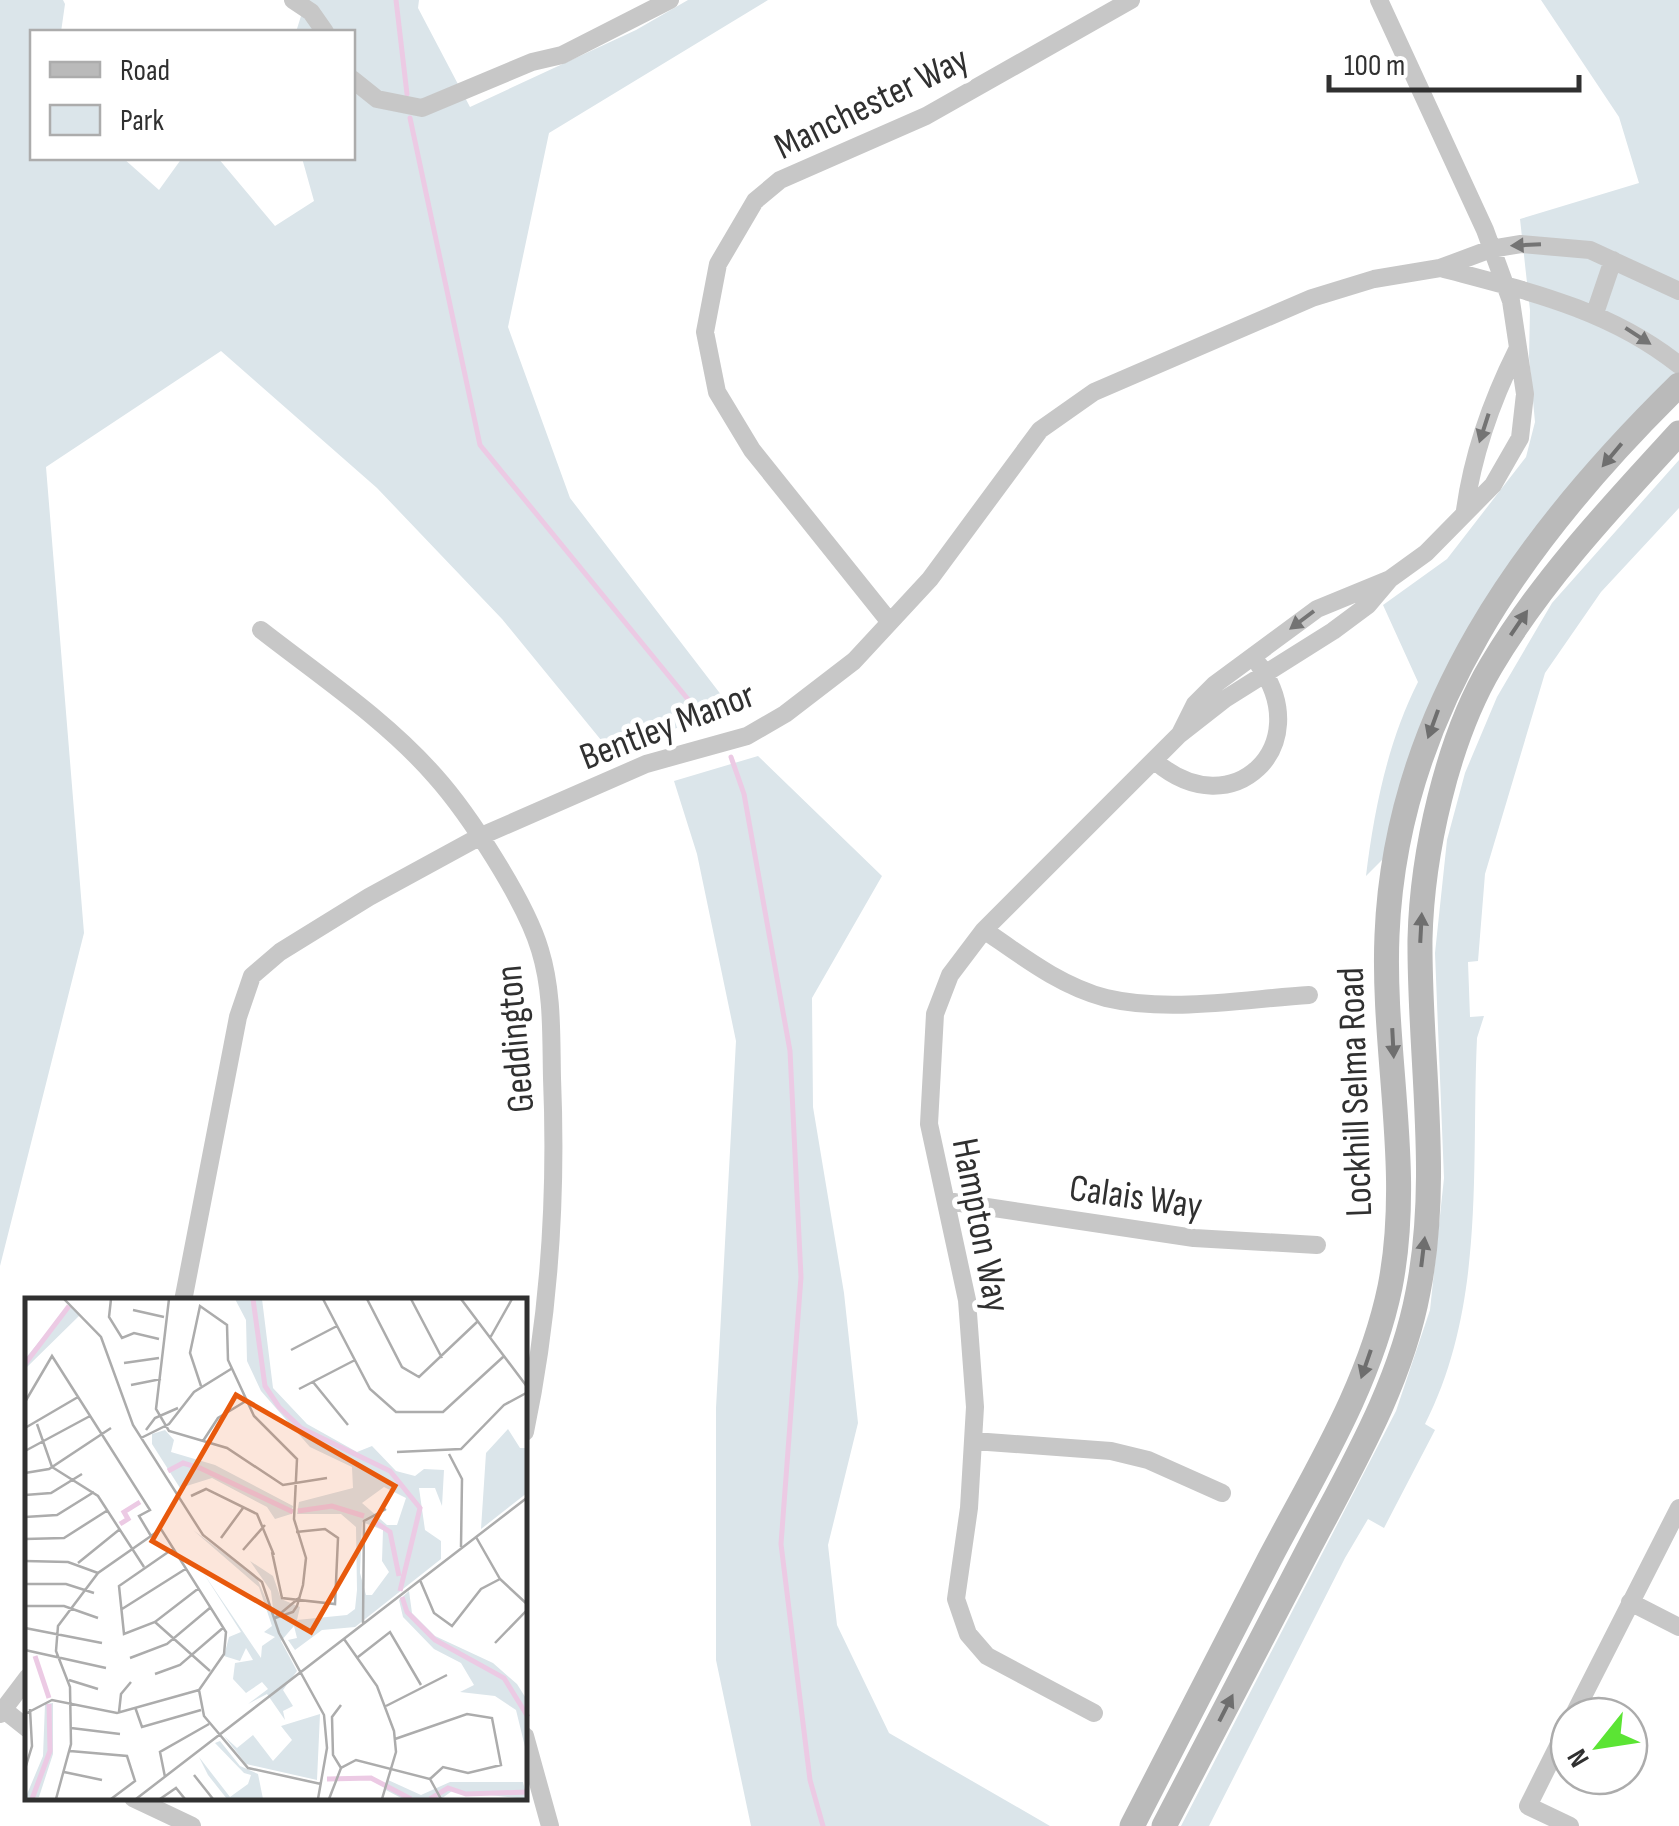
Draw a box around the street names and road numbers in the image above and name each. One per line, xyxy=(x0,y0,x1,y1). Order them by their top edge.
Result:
street label: Manchester Way xyxy=(767,37,976,170)
street label: Bentley Manor xyxy=(574,673,761,780)
street label: Geddington xyxy=(487,963,544,1114)
street label: Lockhill Selma Road xyxy=(1329,966,1382,1217)
street label: Hampton Way xyxy=(942,1135,1019,1316)
street label: Calais Way xyxy=(1067,1166,1205,1229)

